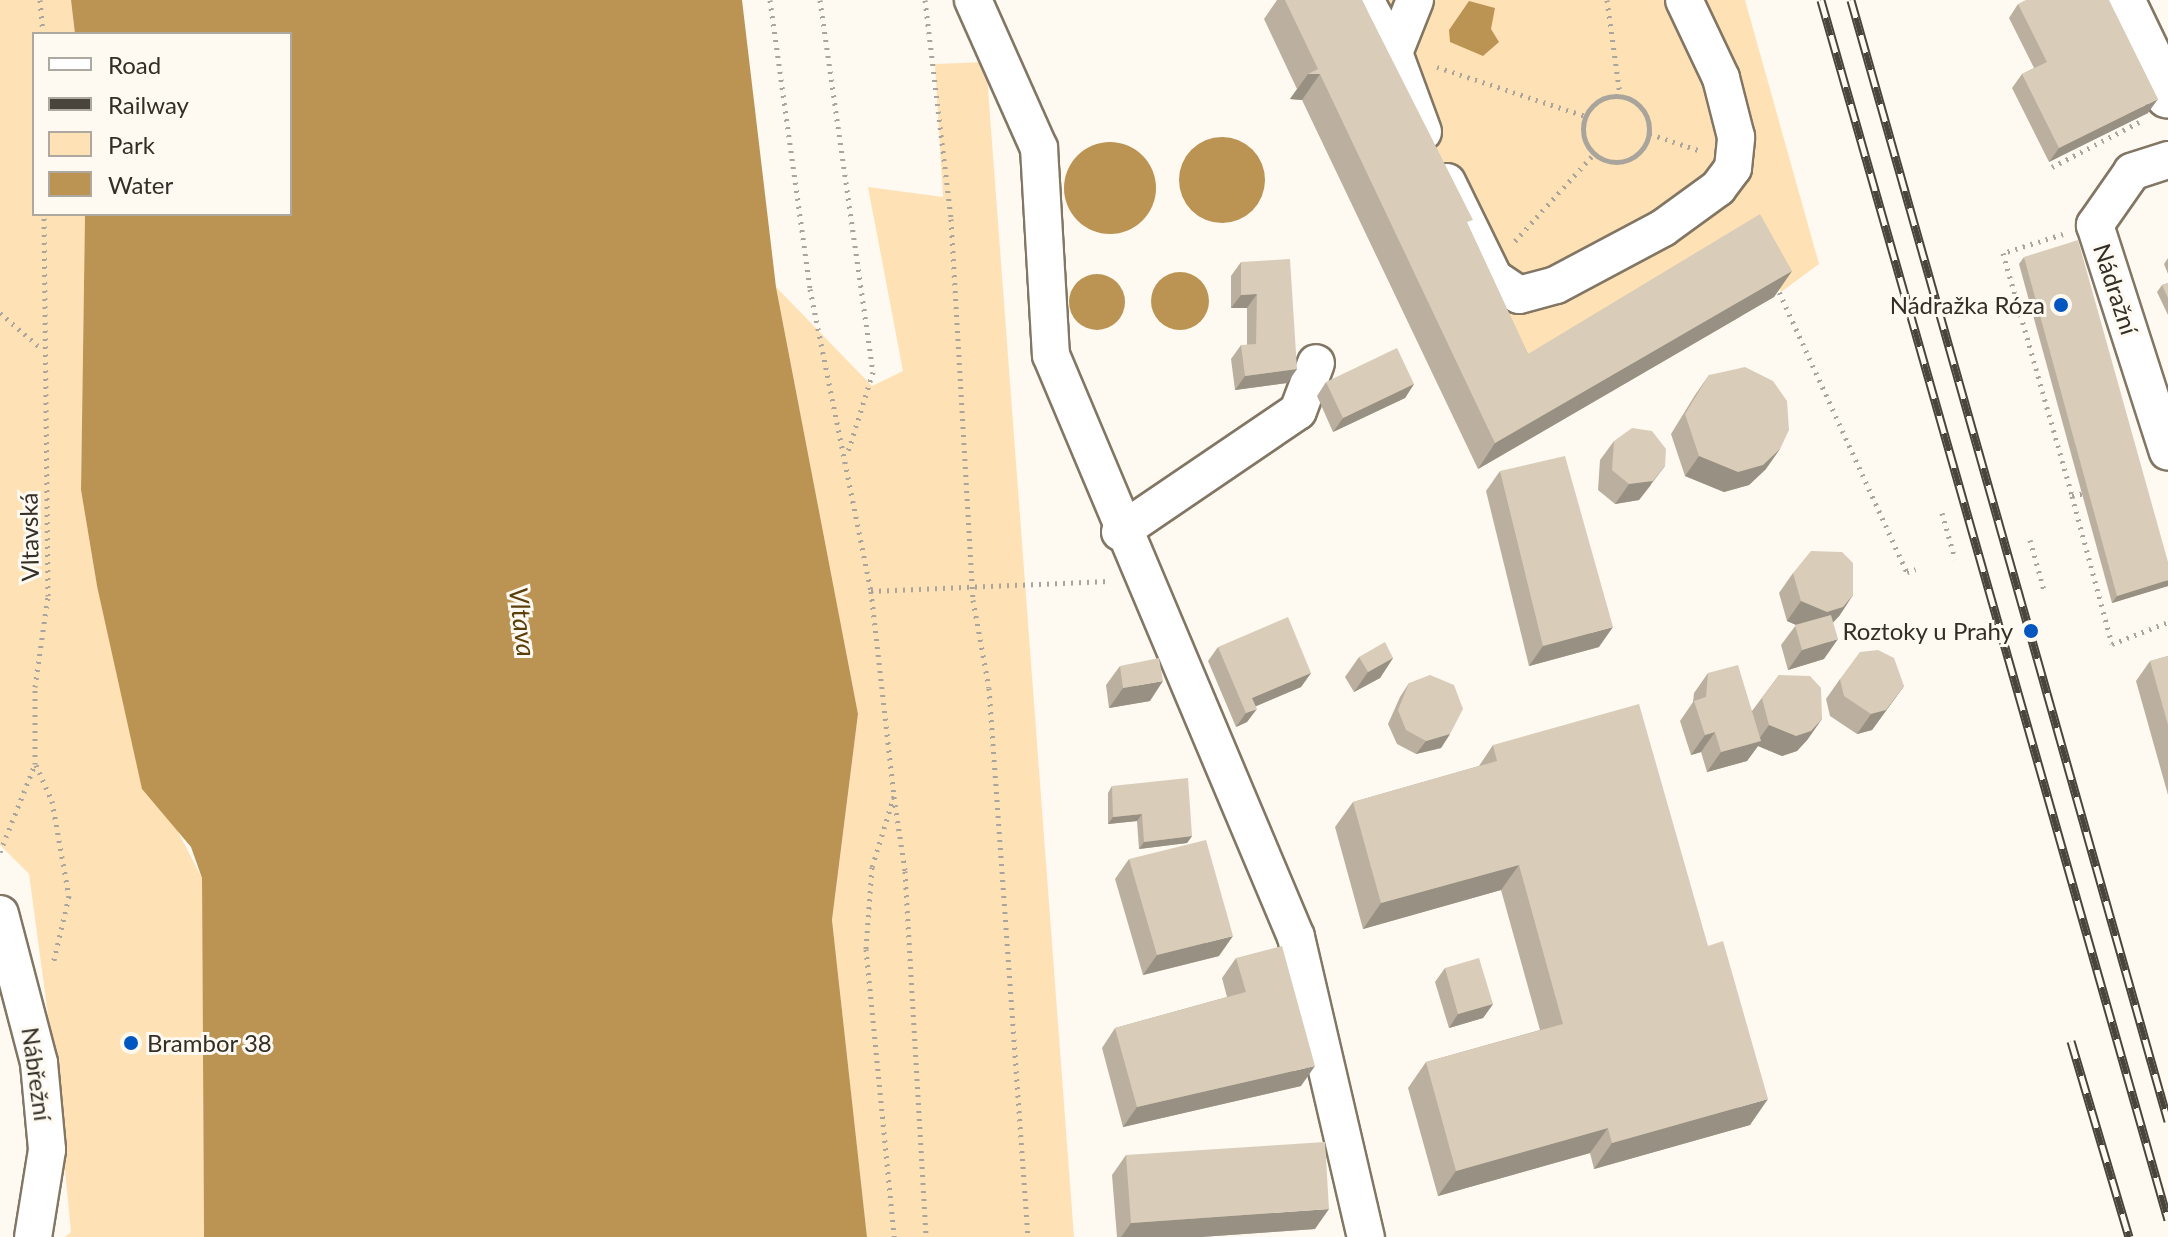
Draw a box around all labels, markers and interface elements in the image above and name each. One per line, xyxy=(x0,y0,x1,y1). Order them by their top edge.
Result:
legend xyxy=(32,32,292,216)
text: Road xyxy=(108,50,161,79)
text: Railway xyxy=(108,90,189,119)
text: Park xyxy=(108,130,155,159)
text: Water xyxy=(108,170,173,199)
street label: Nádražní xyxy=(2088,240,2144,338)
place label: Nádražka Róza xyxy=(1890,291,2045,319)
marker: Nádražka Róza xyxy=(2052,296,2070,314)
street label: Vltavská xyxy=(14,492,44,582)
water label: Vltava xyxy=(502,585,542,659)
place label: Roztoky u Prahy xyxy=(1842,617,2013,645)
marker: Roztoky u Prahy xyxy=(2020,620,2042,642)
street label: Nábřežní xyxy=(16,1025,58,1123)
place label: Brambor 38 xyxy=(147,1029,272,1057)
marker: Brambor 38 xyxy=(122,1034,140,1052)

